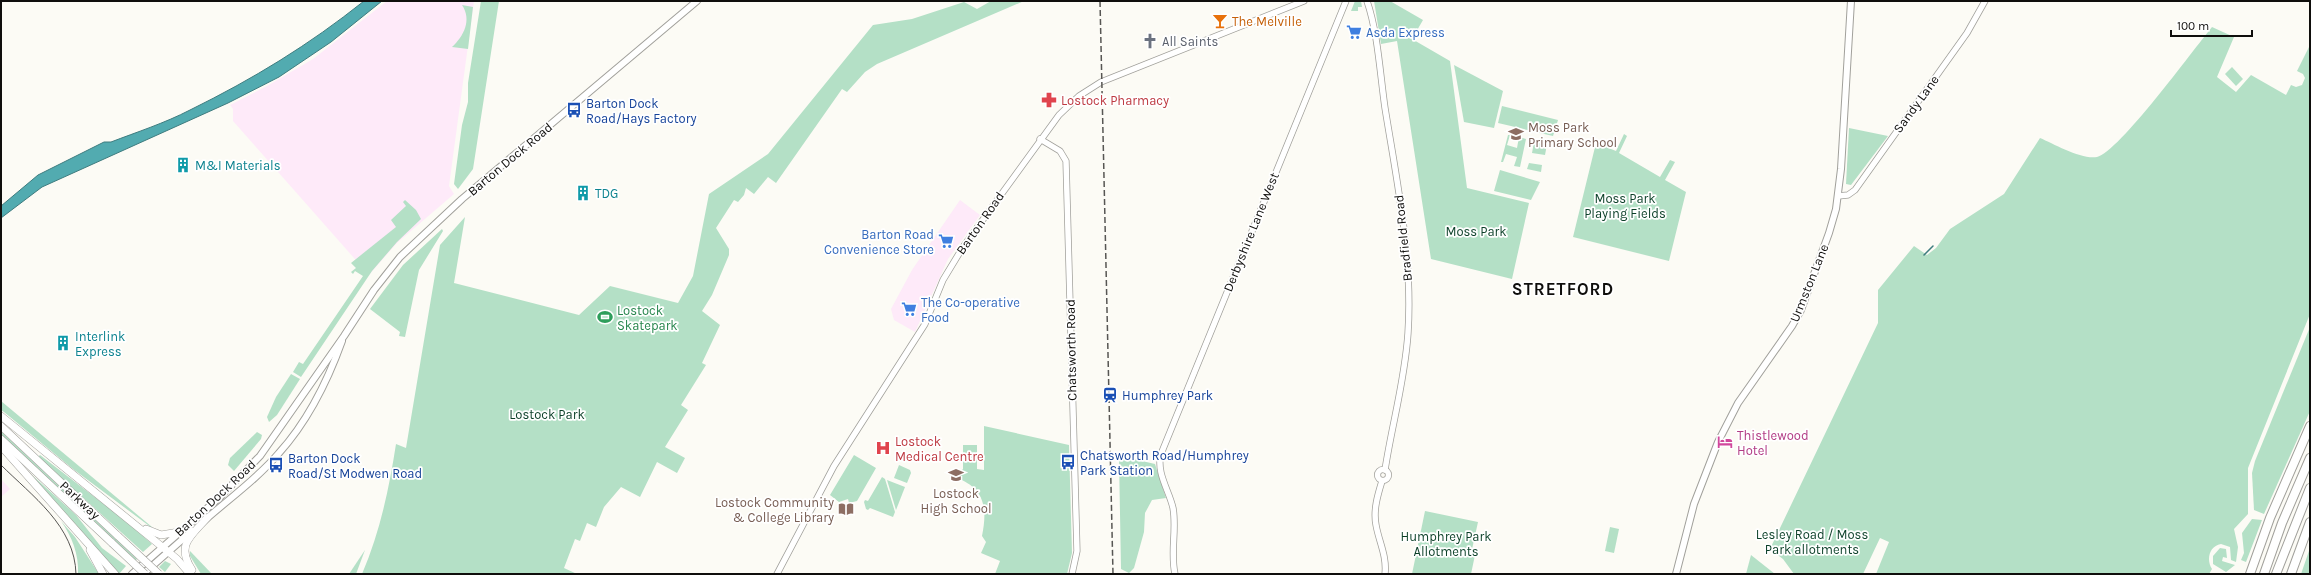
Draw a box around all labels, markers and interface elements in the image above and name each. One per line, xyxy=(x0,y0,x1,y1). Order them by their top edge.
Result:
bar icon: The Melville xyxy=(1211,12,1229,30)
scale bar xyxy=(2171,12,2252,38)
place label: The Melville xyxy=(1232,14,1302,29)
text: 100 m xyxy=(2177,19,2209,33)
supermarket icon: Asda Express xyxy=(1345,23,1363,41)
place label: Asda Express xyxy=(1366,25,1445,40)
church icon: All Saints xyxy=(1141,32,1159,50)
place label: All Saints xyxy=(1162,34,1218,49)
street label: Sandy Lane xyxy=(1890,72,1942,136)
pharmacy icon: Lostock Pharmacy xyxy=(1040,91,1058,109)
place label: Lostock Pharmacy xyxy=(1061,93,1169,108)
place label: Barton Dock Road/Hays Factory xyxy=(586,96,696,126)
bus stop icon: Barton Dock Road/Hays Factory xyxy=(565,101,583,119)
street label: Barton Dock Road xyxy=(465,119,555,199)
place label: Moss Park Primary School xyxy=(1528,120,1617,150)
school or university icon: Moss Park Primary School xyxy=(1507,125,1525,143)
building icon: M&I Materials xyxy=(174,156,192,174)
place label: M&I Materials xyxy=(195,158,281,173)
street label: Derbyshire Lane West xyxy=(1220,170,1282,294)
building icon: TDG xyxy=(574,184,592,202)
place label: TDG xyxy=(595,186,618,201)
street label: Barton Road xyxy=(953,189,1007,257)
park label: Moss Park Playing Fields xyxy=(1584,191,1666,221)
street label: Bradfield Road xyxy=(1391,194,1415,282)
park label: Moss Park xyxy=(1445,224,1507,239)
place label: Barton Road Convenience Store xyxy=(824,227,934,257)
supermarket icon: Barton Road Convenience Store xyxy=(937,232,955,250)
street label: Urmston Lane xyxy=(1787,241,1832,324)
district label: STRETFORD xyxy=(1512,279,1614,299)
place label: The Co-operative Food xyxy=(921,295,1020,325)
street label: Chatsworth Road xyxy=(1063,299,1079,401)
supermarket icon: The Co-operative Food xyxy=(900,300,918,318)
place label: Lostock Skatepark xyxy=(617,303,678,333)
sports icon: Lostock Skatepark xyxy=(596,308,614,326)
place label: Interlink Express xyxy=(75,329,125,359)
building icon: Interlink Express xyxy=(54,334,72,352)
station icon: Humphrey Park xyxy=(1101,386,1119,404)
place label: Humphrey Park xyxy=(1122,388,1213,403)
park label: Lostock Park xyxy=(509,407,585,422)
place label: Thistlewood Hotel xyxy=(1737,428,1809,458)
hotel icon: Thistlewood Hotel xyxy=(1716,433,1734,451)
place label: Lostock Medical Centre xyxy=(895,434,984,464)
hospital icon: Lostock Medical Centre xyxy=(874,439,892,457)
place label: Chatsworth Road/Humphrey Park Station xyxy=(1080,448,1249,478)
place label: Barton Dock Road/St Modwen Road xyxy=(288,451,422,481)
bus stop icon: Chatsworth Road/Humphrey Park Station xyxy=(1059,453,1077,471)
bus stop icon: Barton Dock Road/St Modwen Road xyxy=(267,456,285,474)
street label: Barton Dock Road xyxy=(171,457,259,539)
school or university icon: Lostock High School xyxy=(947,466,965,484)
street label: Parkway xyxy=(57,478,103,522)
place label: Lostock High School xyxy=(920,486,992,516)
place label: Lostock Community & College Library xyxy=(715,495,834,525)
library icon: Lostock Community & College Library xyxy=(837,500,855,518)
park label: Lesley Road / Moss Park allotments xyxy=(1756,527,1868,557)
park label: Humphrey Park Allotments xyxy=(1400,529,1492,559)

